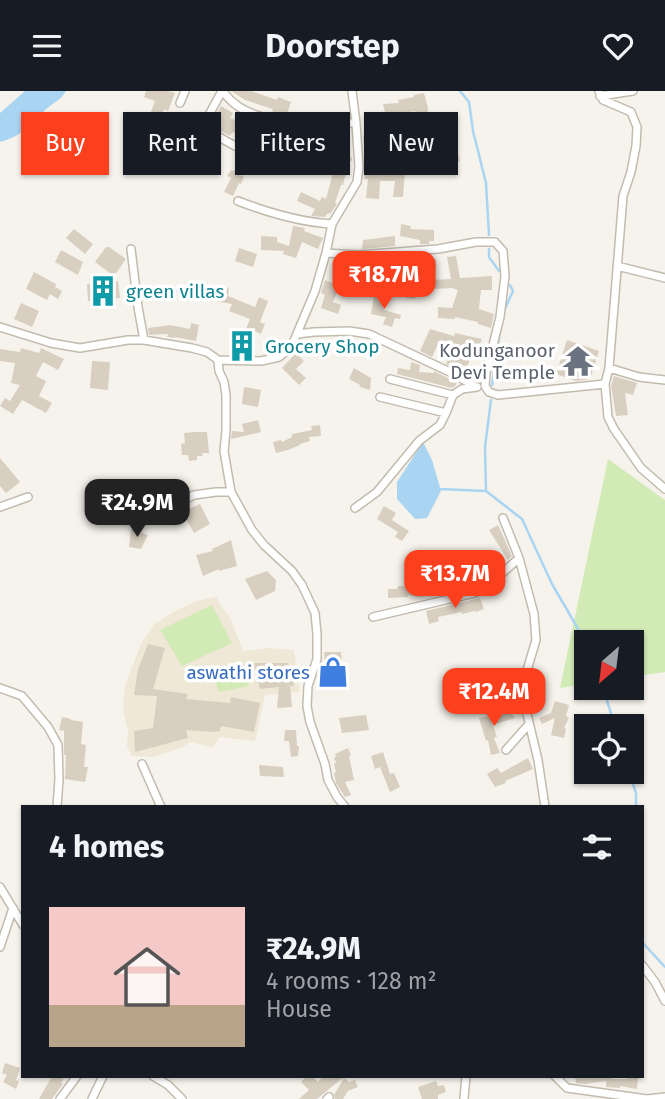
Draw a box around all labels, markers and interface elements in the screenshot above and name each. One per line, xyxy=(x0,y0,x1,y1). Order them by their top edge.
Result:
icon: menu xyxy=(28,27,66,65)
text: Doorstep xyxy=(265,27,400,65)
icon: heart xyxy=(599,27,637,65)
chip: Buy xyxy=(21,112,109,175)
chip: Rent xyxy=(123,112,221,175)
chip: Filters xyxy=(235,112,350,175)
chip: New xyxy=(364,112,458,175)
pin: ₹18.7M xyxy=(327,251,441,311)
text: ₹18.7M xyxy=(349,260,419,288)
building icon: green villas xyxy=(86,274,120,308)
place label: green villas xyxy=(126,280,224,303)
building icon: Grocery Shop xyxy=(225,329,259,363)
place label: Grocery Shop xyxy=(265,335,380,358)
place label: Kodunganoor Devi Temple xyxy=(439,339,556,384)
temple icon: Kodunganoor Devi Temple xyxy=(561,344,595,378)
pin: ₹24.9M xyxy=(80,479,194,539)
text: ₹24.9M xyxy=(101,488,173,516)
pin: ₹13.7M xyxy=(398,551,512,610)
text: ₹13.7M xyxy=(420,559,490,587)
north arrow xyxy=(574,630,644,700)
map controls xyxy=(574,630,644,784)
shop icon: aswathi stores xyxy=(316,655,350,689)
place label: aswathi stores xyxy=(186,661,310,684)
pin: ₹12.4M xyxy=(437,669,551,728)
text: ₹12.4M xyxy=(458,677,530,705)
button: locate xyxy=(574,714,644,784)
icon: filters xyxy=(578,828,616,866)
text: 4 homes xyxy=(49,829,164,865)
text: ₹24.9M xyxy=(266,931,361,967)
icon: home xyxy=(105,935,189,1019)
text: 4 rooms · 128 m² xyxy=(266,967,436,995)
text: House xyxy=(266,995,332,1023)

